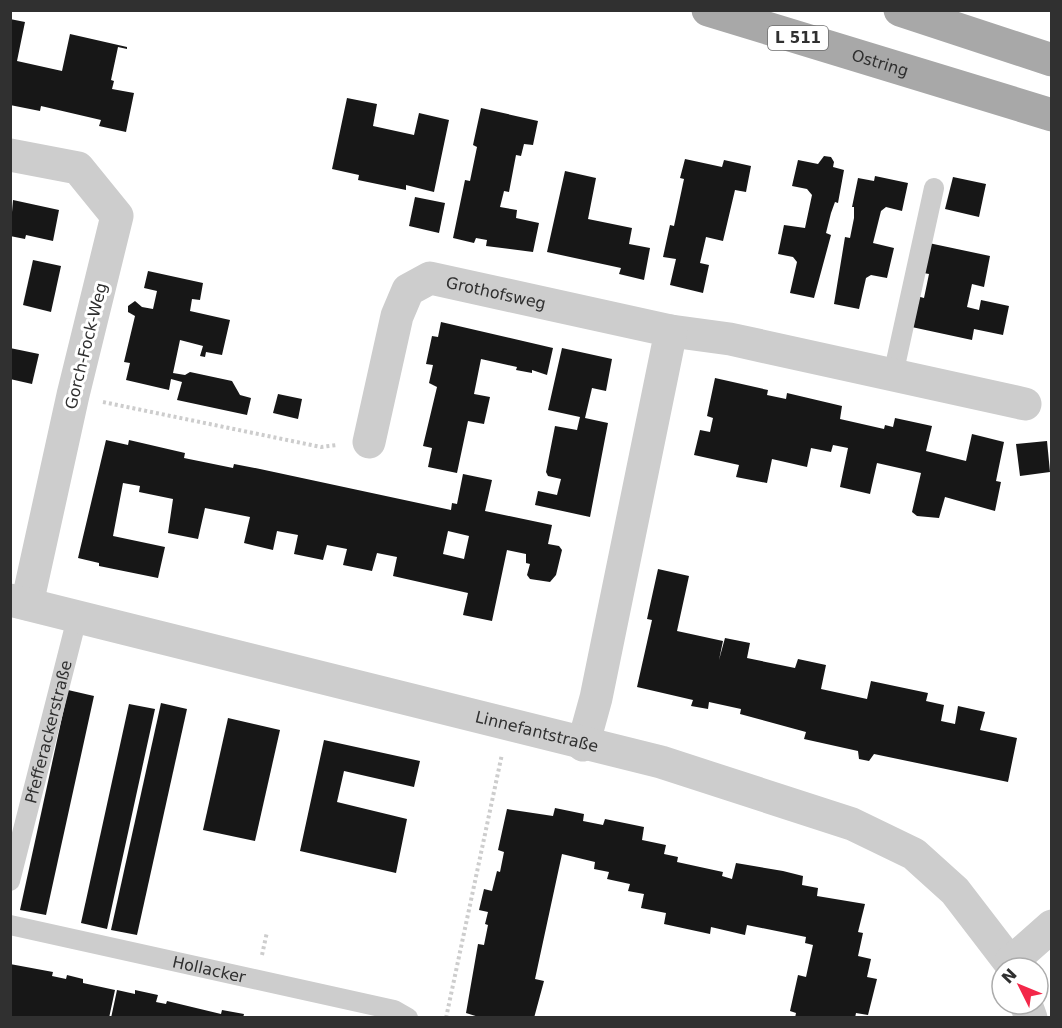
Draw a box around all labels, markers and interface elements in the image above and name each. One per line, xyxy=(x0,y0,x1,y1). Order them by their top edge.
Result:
road number: L 511 xyxy=(768,26,828,50)
street label: Ostring xyxy=(849,45,911,80)
street label: Grothofsweg xyxy=(444,272,548,313)
street label: Gorch-Fock-Weg xyxy=(61,281,111,411)
street label: Pfefferackerstraße xyxy=(21,658,75,805)
street label: Linnefantstraße xyxy=(473,707,601,756)
street label: Hollacker xyxy=(171,952,248,987)
north arrow xyxy=(990,956,1050,1016)
text: N xyxy=(998,965,1021,987)

